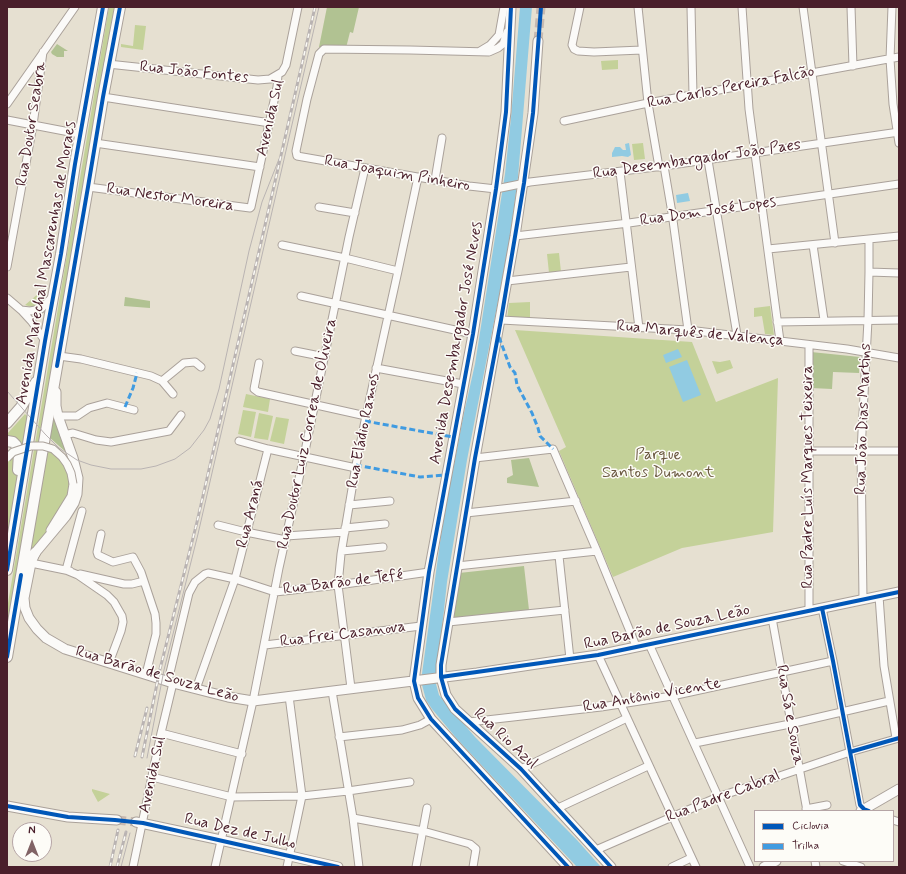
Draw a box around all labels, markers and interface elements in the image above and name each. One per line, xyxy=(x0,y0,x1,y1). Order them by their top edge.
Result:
street label: Rua João Fontes xyxy=(139,58,249,88)
street label: Rua Doutor Seabra xyxy=(13,60,51,188)
street label: Rua Carlos Pereira Falcão xyxy=(646,62,816,114)
street label: Avenida Sul xyxy=(253,78,289,158)
street label: Avenida Marechal Mascarenhas de Moraes xyxy=(13,120,81,406)
street label: Rua Desembargador João Paes xyxy=(592,136,802,184)
street label: Rua Joaquim Pinheiro xyxy=(323,152,471,196)
street label: Rua Nestor Moreira xyxy=(105,180,235,216)
street label: Rua Dom José Lopes xyxy=(639,193,777,231)
street label: Avenida Desembargador José Neves xyxy=(426,220,488,466)
street label: Rua Doutor Luiz Correa de Oliveira xyxy=(274,317,342,551)
street label: Rua Marquês de Valença xyxy=(616,317,784,351)
street label: Rua João Dias Martins xyxy=(852,343,876,495)
street label: Rua Padre Luís Marques Teixeira xyxy=(799,365,819,589)
street label: Rua Eládio Ramos xyxy=(343,372,385,490)
park label: Parque Santos Dumont xyxy=(602,446,714,484)
street label: Rua Araná xyxy=(233,478,269,550)
street label: Rua Barão de Tefé xyxy=(282,566,404,600)
street label: Rua Barão de Souza Leão xyxy=(582,601,752,655)
street label: Rua Frei Casanova xyxy=(279,618,407,652)
street label: Rua Barão de Souza Leão xyxy=(73,642,241,708)
street label: Rua Sá e Souza xyxy=(771,664,807,766)
street label: Rua Antônio Vicente xyxy=(581,674,723,718)
street label: Rua Rio Azul xyxy=(469,705,541,773)
street label: Avenida Sul xyxy=(136,735,170,815)
street label: Rua Padre Cabral xyxy=(663,766,783,828)
street label: Rua Dez de Julho xyxy=(182,810,298,854)
legend xyxy=(754,810,894,862)
text: Ciclovia xyxy=(792,818,829,834)
north arrow xyxy=(12,822,52,862)
text: N xyxy=(28,824,36,838)
text: Trilha xyxy=(792,838,819,854)

